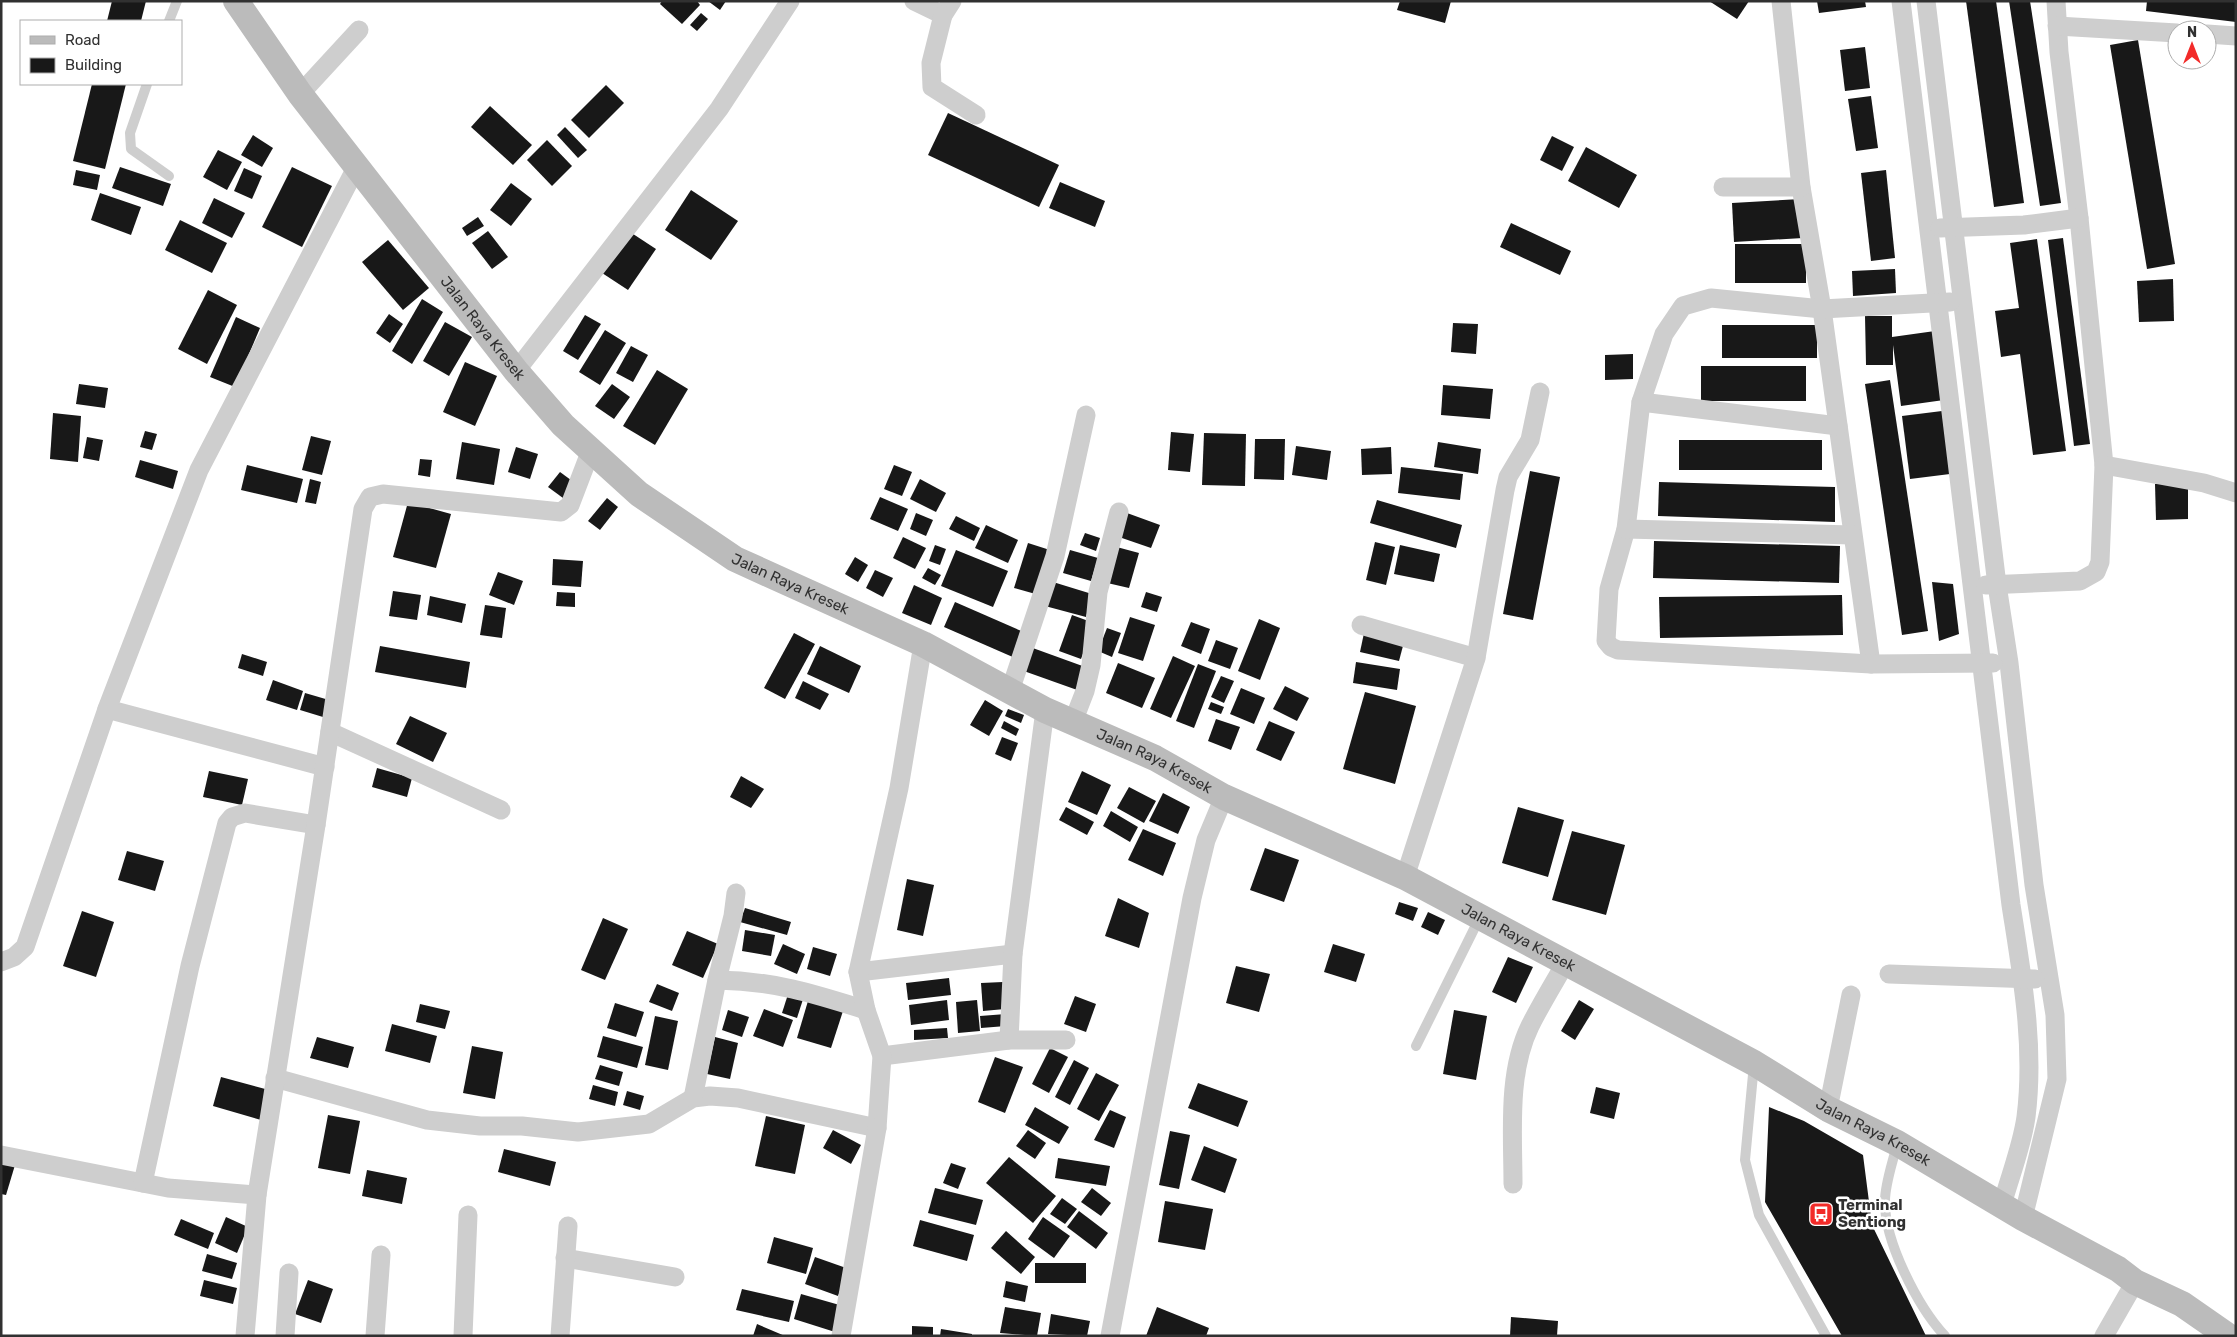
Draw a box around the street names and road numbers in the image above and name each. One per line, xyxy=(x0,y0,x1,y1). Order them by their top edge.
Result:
street label: Jalan Raya Kresek xyxy=(437,273,529,384)
street label: Jalan Raya Kresek xyxy=(729,550,852,618)
street label: Jalan Raya Kresek xyxy=(1094,725,1216,798)
street label: Jalan Raya Kresek xyxy=(1458,900,1579,975)
street label: Jalan Raya Kresek xyxy=(1812,1095,1934,1170)

